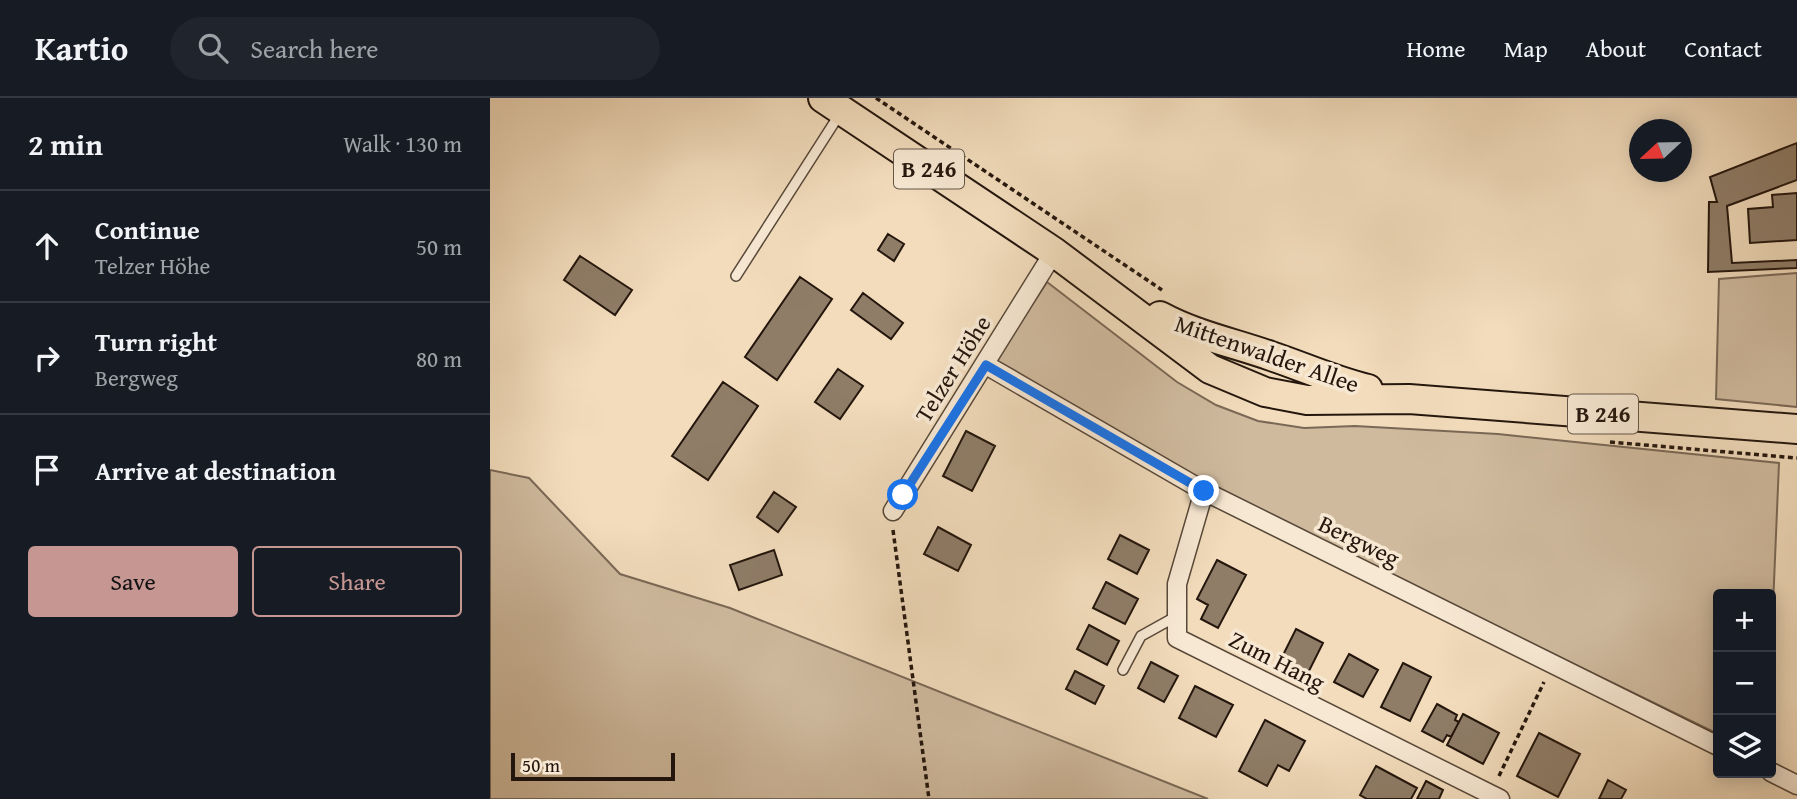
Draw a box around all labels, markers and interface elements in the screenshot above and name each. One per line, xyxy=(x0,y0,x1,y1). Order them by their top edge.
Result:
search box xyxy=(170,17,660,80)
text: Kartio xyxy=(35,24,128,72)
icon: search xyxy=(194,29,232,67)
text: Search here xyxy=(250,29,379,68)
text: Home xyxy=(1407,31,1466,66)
text: Map xyxy=(1504,31,1548,66)
text: About xyxy=(1586,31,1646,66)
text: Contact xyxy=(1684,31,1762,66)
north arrow xyxy=(1629,119,1692,182)
text: 2 min xyxy=(28,122,103,166)
text: Walk · 130 m xyxy=(343,127,462,160)
road number: B 246 xyxy=(894,150,964,188)
text: Continue xyxy=(95,210,200,249)
icon: ahead xyxy=(28,227,66,265)
text: 50 m xyxy=(416,230,462,263)
text: Telzer Höhe xyxy=(95,249,210,282)
street label: Mittenwalder Allee xyxy=(1170,306,1364,401)
street label: Telzer Höhe xyxy=(906,308,999,429)
text: Turn right xyxy=(95,322,217,361)
icon: right xyxy=(28,339,66,377)
text: 80 m xyxy=(416,342,462,375)
text: Bergweg xyxy=(95,361,178,394)
road number: B 246 xyxy=(1568,394,1638,434)
icon: arrive xyxy=(28,451,66,489)
text: Arrive at destination xyxy=(95,451,336,490)
route end xyxy=(1188,475,1219,506)
route start xyxy=(887,479,918,510)
street label: Bergweg xyxy=(1313,506,1406,575)
button: Save xyxy=(28,546,238,617)
button: Share xyxy=(252,546,462,617)
map controls xyxy=(1713,589,1776,778)
button: + xyxy=(1713,589,1776,652)
street label: Zum Hang xyxy=(1223,622,1331,700)
button: − xyxy=(1713,652,1776,715)
button: layers xyxy=(1713,715,1776,778)
scale bar xyxy=(511,750,676,782)
text: 50 m xyxy=(522,751,560,779)

